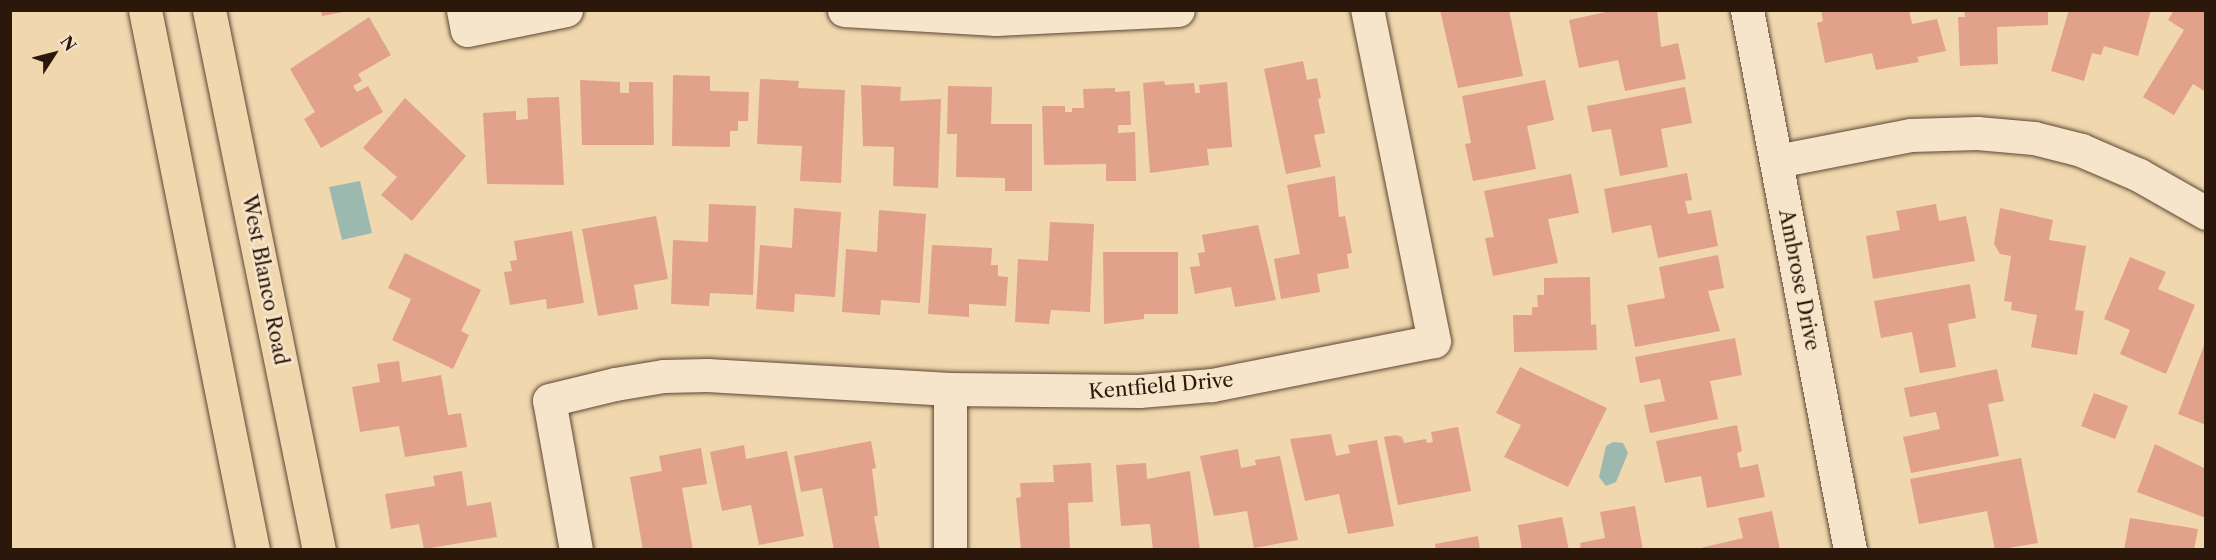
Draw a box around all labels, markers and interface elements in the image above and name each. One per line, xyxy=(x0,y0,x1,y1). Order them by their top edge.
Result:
north arrow xyxy=(24,24,84,84)
text: N xyxy=(56,32,81,55)
street label: West Blanco Road xyxy=(237,193,293,367)
street label: Ambrose Drive xyxy=(1774,207,1824,353)
street label: Kentfield Drive xyxy=(1088,368,1234,404)

